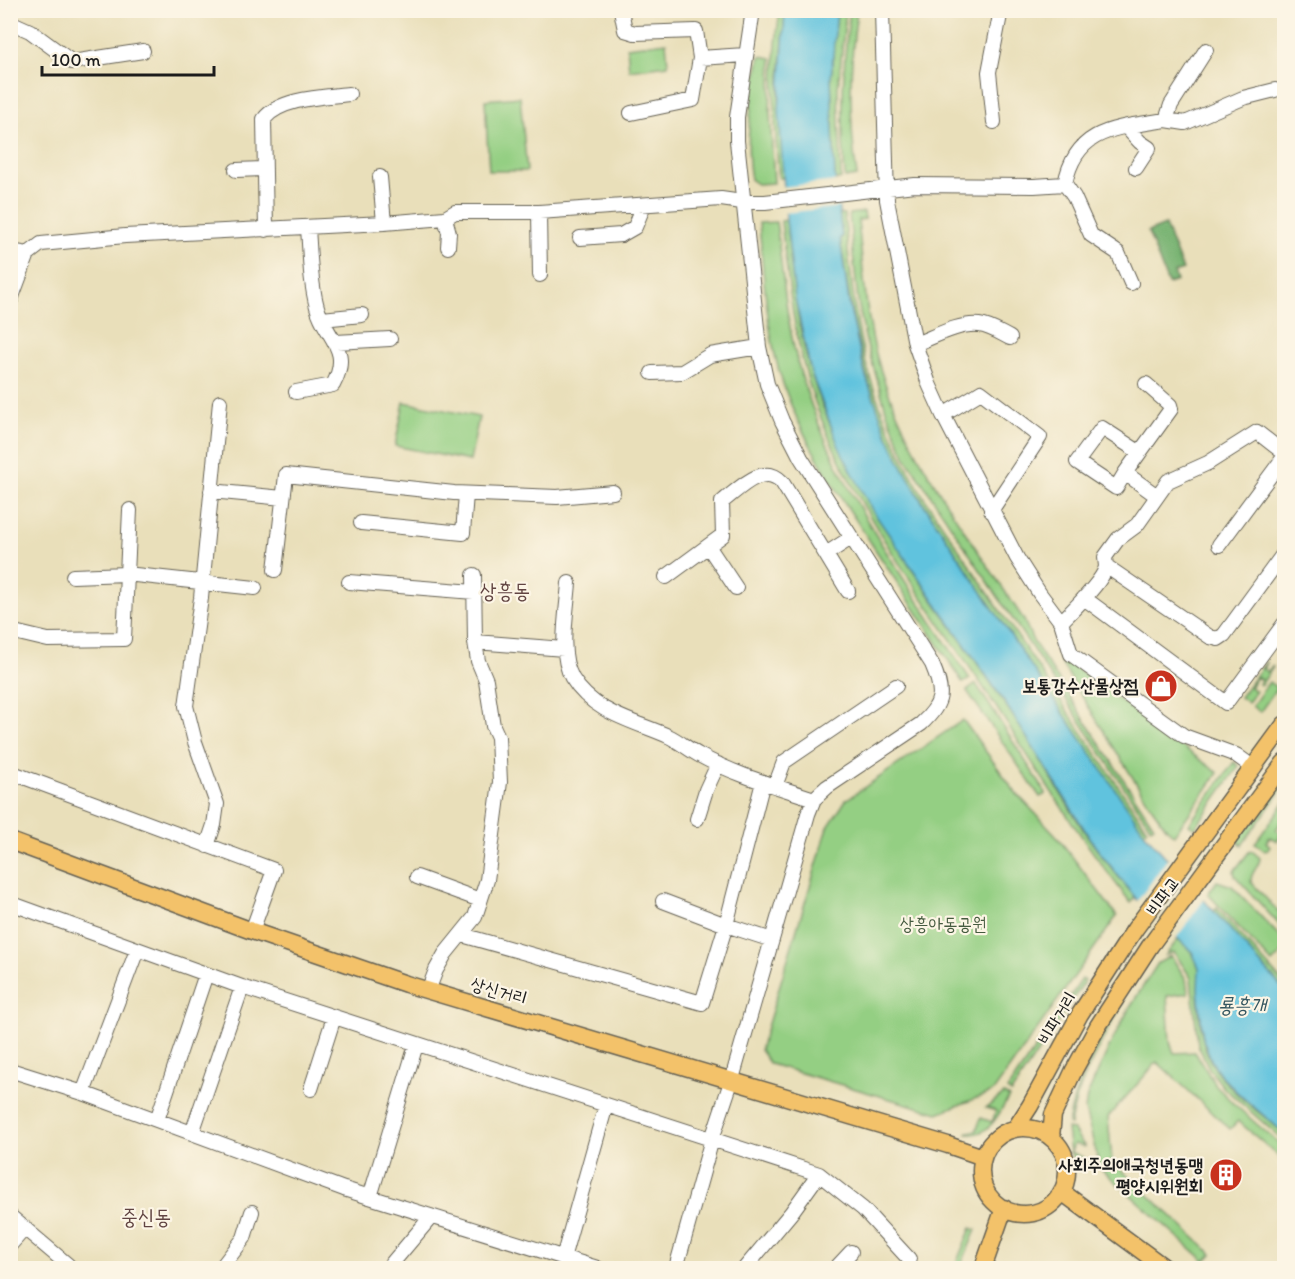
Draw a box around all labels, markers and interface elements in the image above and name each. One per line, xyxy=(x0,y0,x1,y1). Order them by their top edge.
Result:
scale bar xyxy=(42,39,214,77)
text: 100 m xyxy=(51,49,101,71)
district label: 상흥동 xyxy=(480,578,530,603)
shop icon: 보통강수산물상점 xyxy=(1143,668,1179,704)
place label: 보통강수산물상점 xyxy=(1022,675,1139,697)
street label: 비파교 xyxy=(1141,872,1185,920)
park label: 상흥아동공원 xyxy=(900,913,986,935)
street label: 상신거리 xyxy=(468,972,530,1010)
street label: 비파거리 xyxy=(1033,988,1081,1048)
water label: 룡흥개 xyxy=(1218,993,1269,1017)
place label: 사회주의애국청년동맹 평양시위원회 xyxy=(1058,1154,1203,1197)
building icon: 사회주의애국청년동맹 평양시위원회 xyxy=(1208,1157,1244,1193)
district label: 중신동 xyxy=(121,1204,171,1229)

